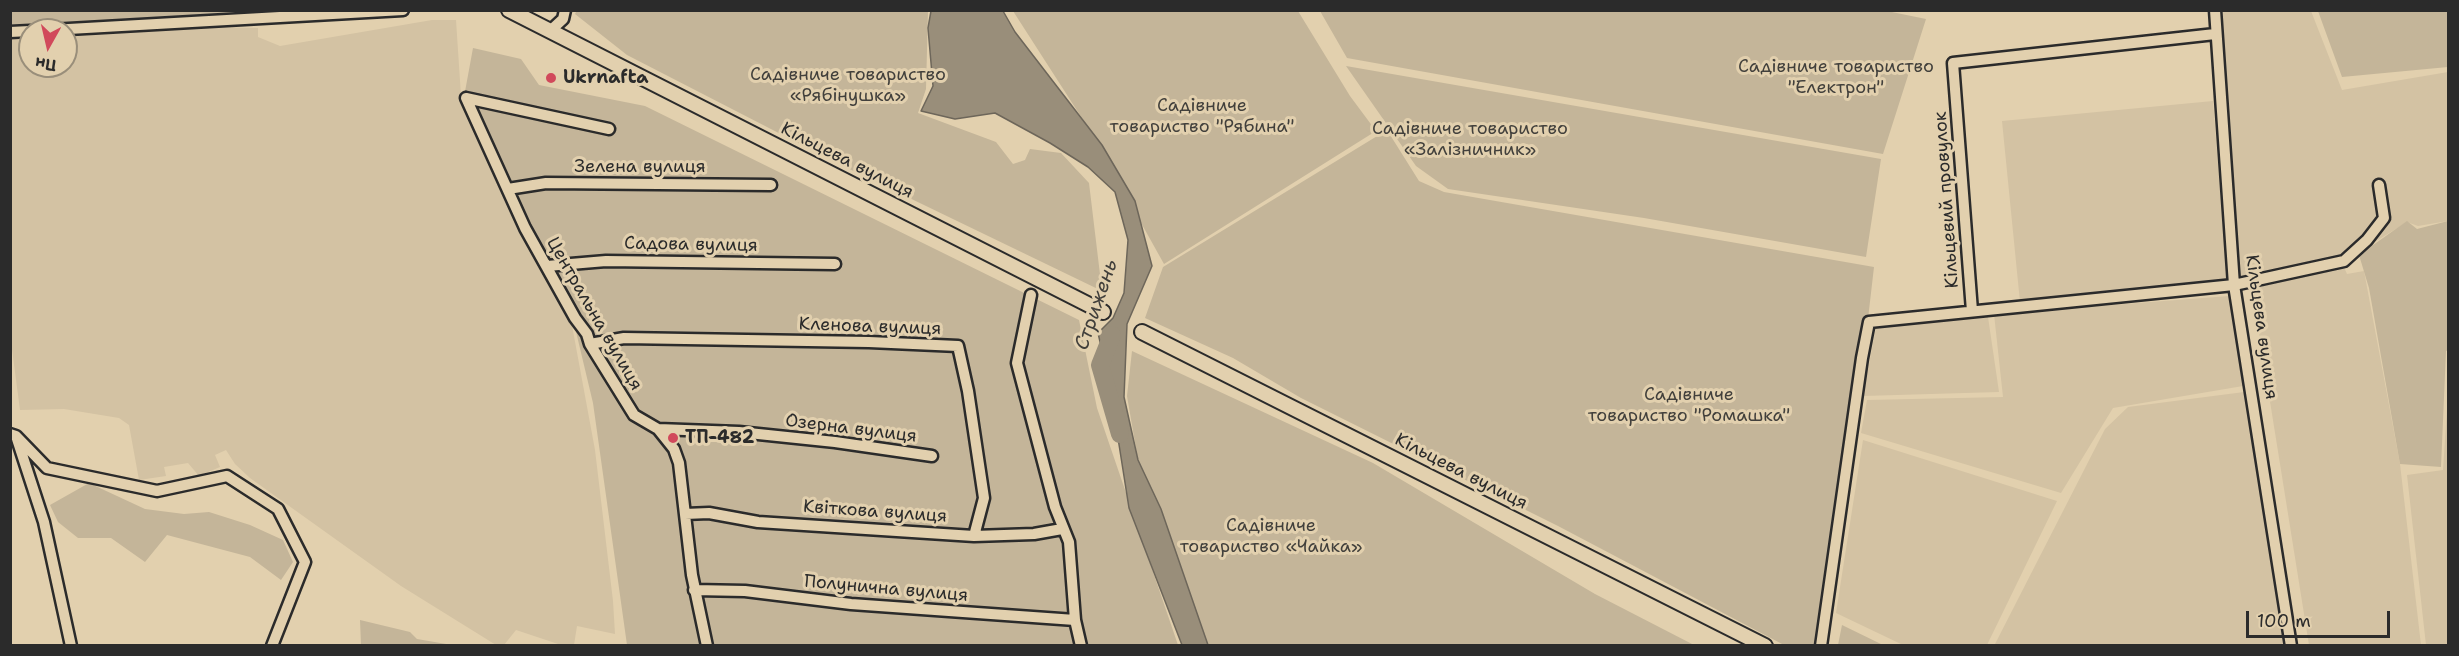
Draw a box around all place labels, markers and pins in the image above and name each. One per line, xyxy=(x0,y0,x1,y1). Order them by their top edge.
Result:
place label: Ukrnafta xyxy=(563,67,649,89)
marker: Ukrnafta xyxy=(544,71,558,85)
place label: ТП-482 xyxy=(685,427,754,449)
marker: ТП-482 xyxy=(666,431,680,445)

